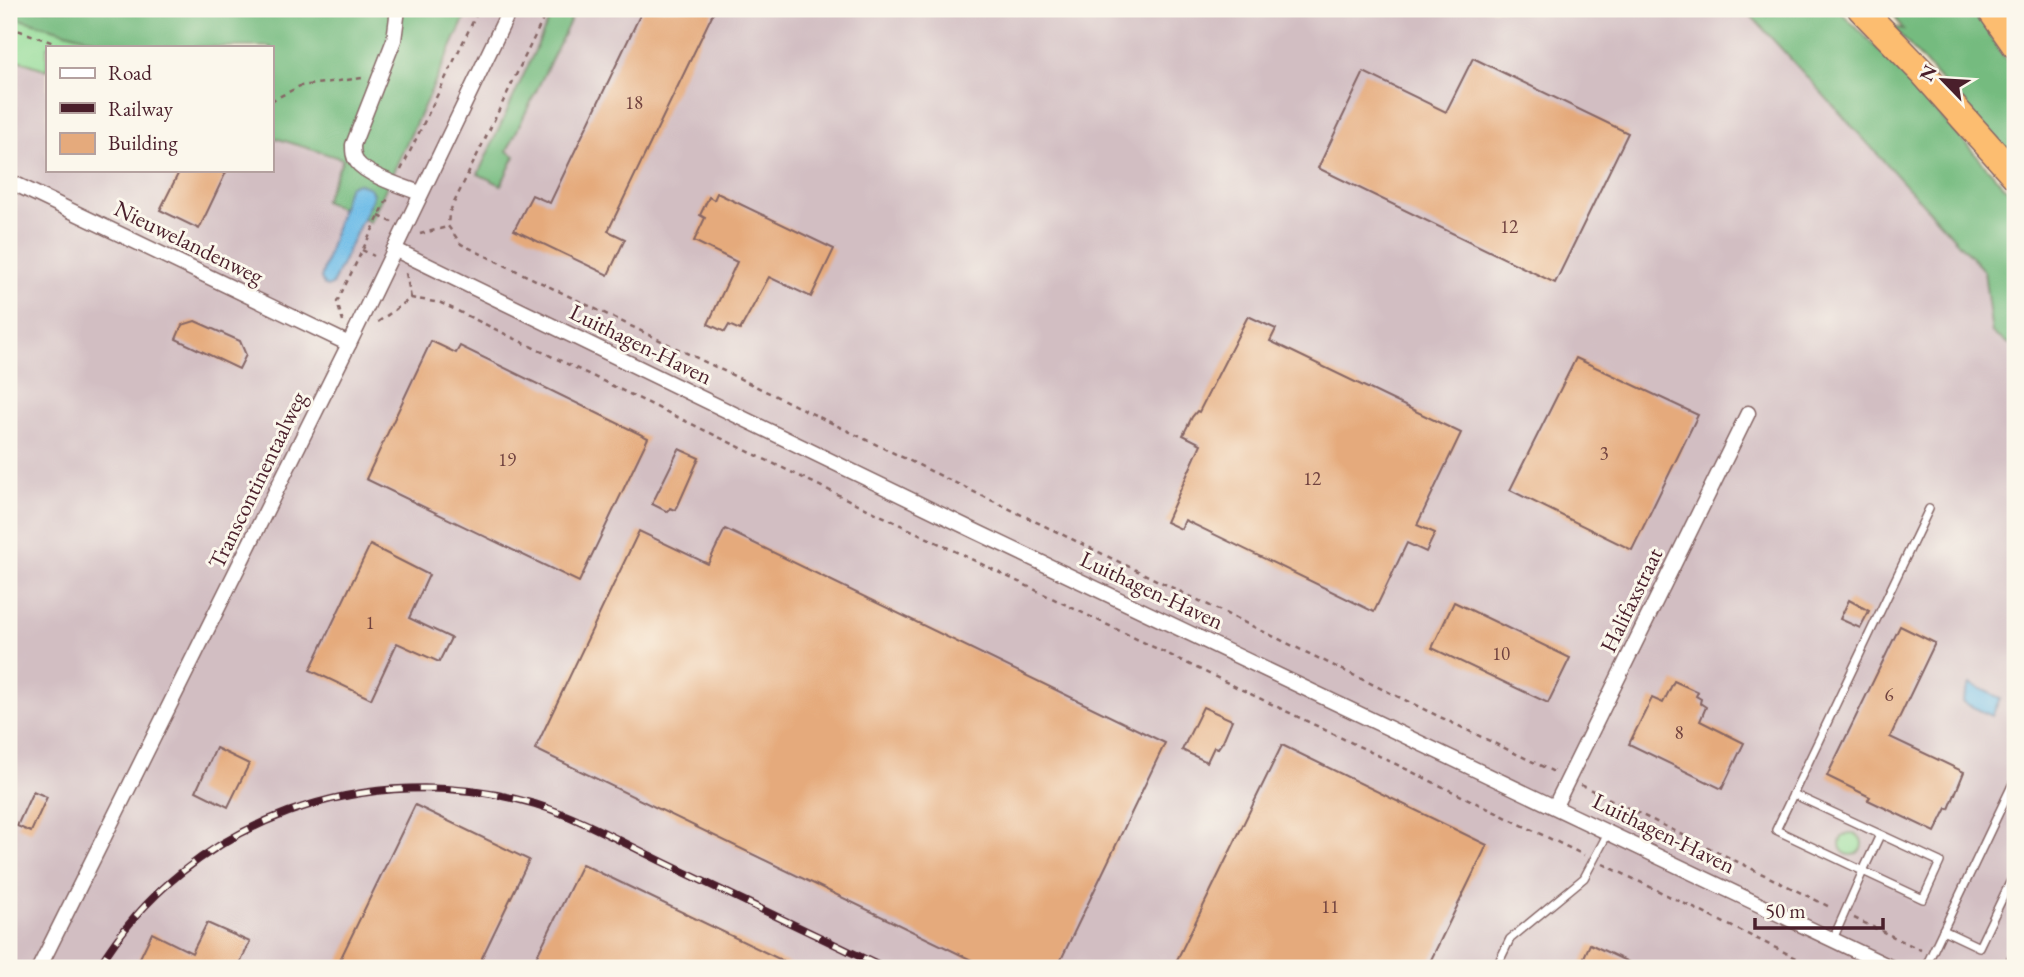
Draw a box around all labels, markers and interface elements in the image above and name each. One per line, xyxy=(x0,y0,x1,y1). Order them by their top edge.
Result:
legend xyxy=(46,46,273,172)
north arrow xyxy=(1909,46,1979,116)
text: Road xyxy=(108,59,152,86)
text: N xyxy=(1913,60,1943,85)
house number: 18 xyxy=(625,90,643,115)
text: Railway xyxy=(108,95,174,122)
text: Building xyxy=(108,129,178,156)
street label: Nieuwelandenweg xyxy=(110,193,269,291)
house number: 12 xyxy=(1500,214,1518,239)
street label: Luithagen-Haven xyxy=(565,297,717,391)
street label: Transcontinentaalweg xyxy=(201,386,313,573)
house number: 3 xyxy=(1599,441,1609,466)
house number: 19 xyxy=(498,447,516,472)
house number: 12 xyxy=(1303,466,1321,491)
street label: Halifaxstraat xyxy=(1593,542,1670,657)
street label: Luithagen-Haven xyxy=(1075,544,1229,636)
house number: 1 xyxy=(365,610,375,635)
house number: 10 xyxy=(1492,641,1510,666)
house number: 6 xyxy=(1884,682,1894,707)
house number: 8 xyxy=(1674,720,1684,745)
street label: Luithagen-Haven xyxy=(1588,786,1740,880)
scale bar xyxy=(1755,886,1882,930)
house number: 11 xyxy=(1321,894,1339,919)
text: 50 m xyxy=(1765,897,1806,924)

